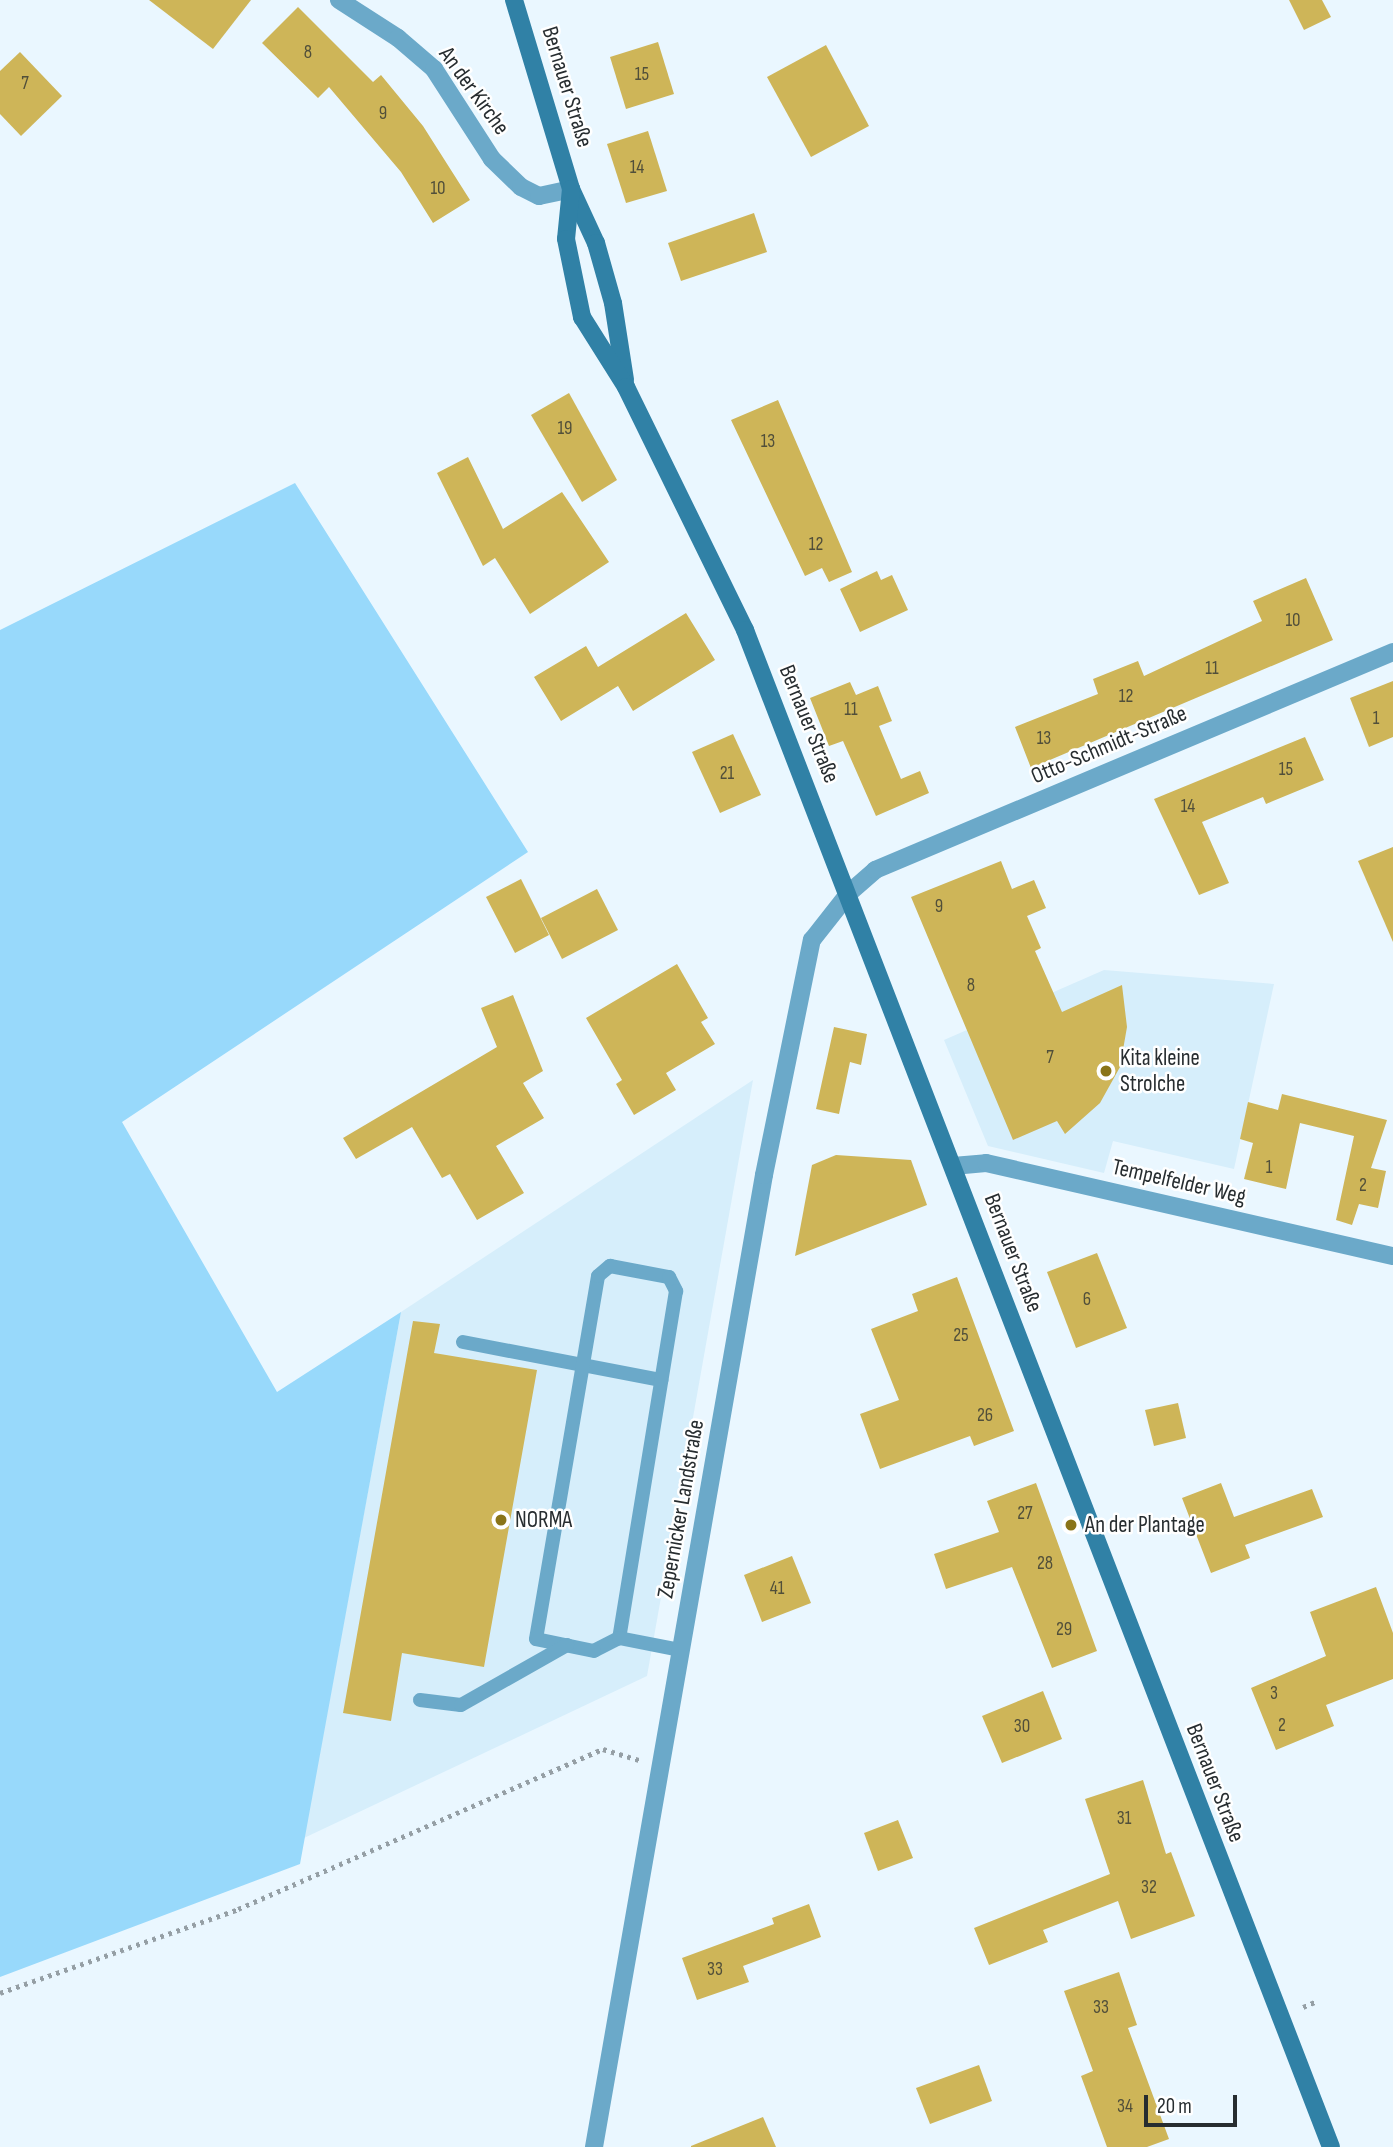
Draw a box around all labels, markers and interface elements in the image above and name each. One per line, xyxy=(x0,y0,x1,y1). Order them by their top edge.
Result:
street label: Bernauer Straße xyxy=(536,23,598,151)
house number: 8 xyxy=(304,42,312,64)
street label: An der Kirche xyxy=(433,42,515,140)
house number: 15 xyxy=(635,64,649,86)
house number: 7 xyxy=(21,73,29,95)
house number: 9 xyxy=(379,103,387,125)
house number: 14 xyxy=(630,157,644,179)
house number: 10 xyxy=(430,178,446,200)
house number: 19 xyxy=(557,418,573,440)
house number: 13 xyxy=(761,431,775,453)
house number: 12 xyxy=(809,534,823,556)
house number: 10 xyxy=(1285,610,1301,632)
house number: 11 xyxy=(1205,658,1219,680)
street label: Bernauer Straße xyxy=(773,661,845,787)
house number: 12 xyxy=(1119,686,1133,708)
house number: 11 xyxy=(844,699,858,721)
street label: Otto-Schmidt-Straße xyxy=(1027,700,1191,790)
house number: 1 xyxy=(1373,708,1379,730)
house number: 13 xyxy=(1037,728,1051,750)
house number: 15 xyxy=(1279,759,1293,781)
house number: 21 xyxy=(720,763,734,785)
house number: 14 xyxy=(1181,796,1195,818)
house number: 9 xyxy=(935,896,943,918)
house number: 8 xyxy=(967,975,975,997)
place label: Kita kleine Strolche xyxy=(1120,1044,1200,1098)
house number: 7 xyxy=(1046,1047,1054,1069)
marker: Kita kleine Strolche xyxy=(1098,1063,1114,1079)
street label: Tempelfelder Weg xyxy=(1109,1153,1249,1211)
house number: 1 xyxy=(1266,1157,1272,1179)
house number: 2 xyxy=(1359,1175,1367,1197)
street label: Bernauer Straße xyxy=(978,1190,1048,1316)
house number: 6 xyxy=(1083,1289,1091,1311)
house number: 25 xyxy=(953,1325,969,1347)
house number: 26 xyxy=(977,1405,993,1427)
street label: Zepernicker Landstraße xyxy=(652,1417,710,1601)
house number: 27 xyxy=(1017,1503,1033,1525)
place label: NORMA xyxy=(515,1506,572,1534)
place label: An der Plantage xyxy=(1085,1511,1205,1539)
marker: NORMA xyxy=(493,1512,509,1528)
marker: An der Plantage xyxy=(1063,1517,1079,1533)
house number: 28 xyxy=(1037,1553,1053,1575)
house number: 41 xyxy=(770,1578,784,1600)
house number: 29 xyxy=(1056,1619,1072,1641)
house number: 3 xyxy=(1270,1683,1278,1705)
house number: 2 xyxy=(1278,1715,1286,1737)
house number: 30 xyxy=(1014,1716,1030,1738)
street label: Bernauer Straße xyxy=(1180,1720,1250,1846)
house number: 31 xyxy=(1117,1808,1131,1830)
house number: 32 xyxy=(1141,1877,1157,1899)
house number: 33 xyxy=(707,1959,723,1981)
house number: 33 xyxy=(1093,1997,1109,2019)
scale bar xyxy=(1148,2080,1241,2124)
text: 20 m xyxy=(1157,2094,1192,2119)
house number: 34 xyxy=(1117,2096,1133,2118)

